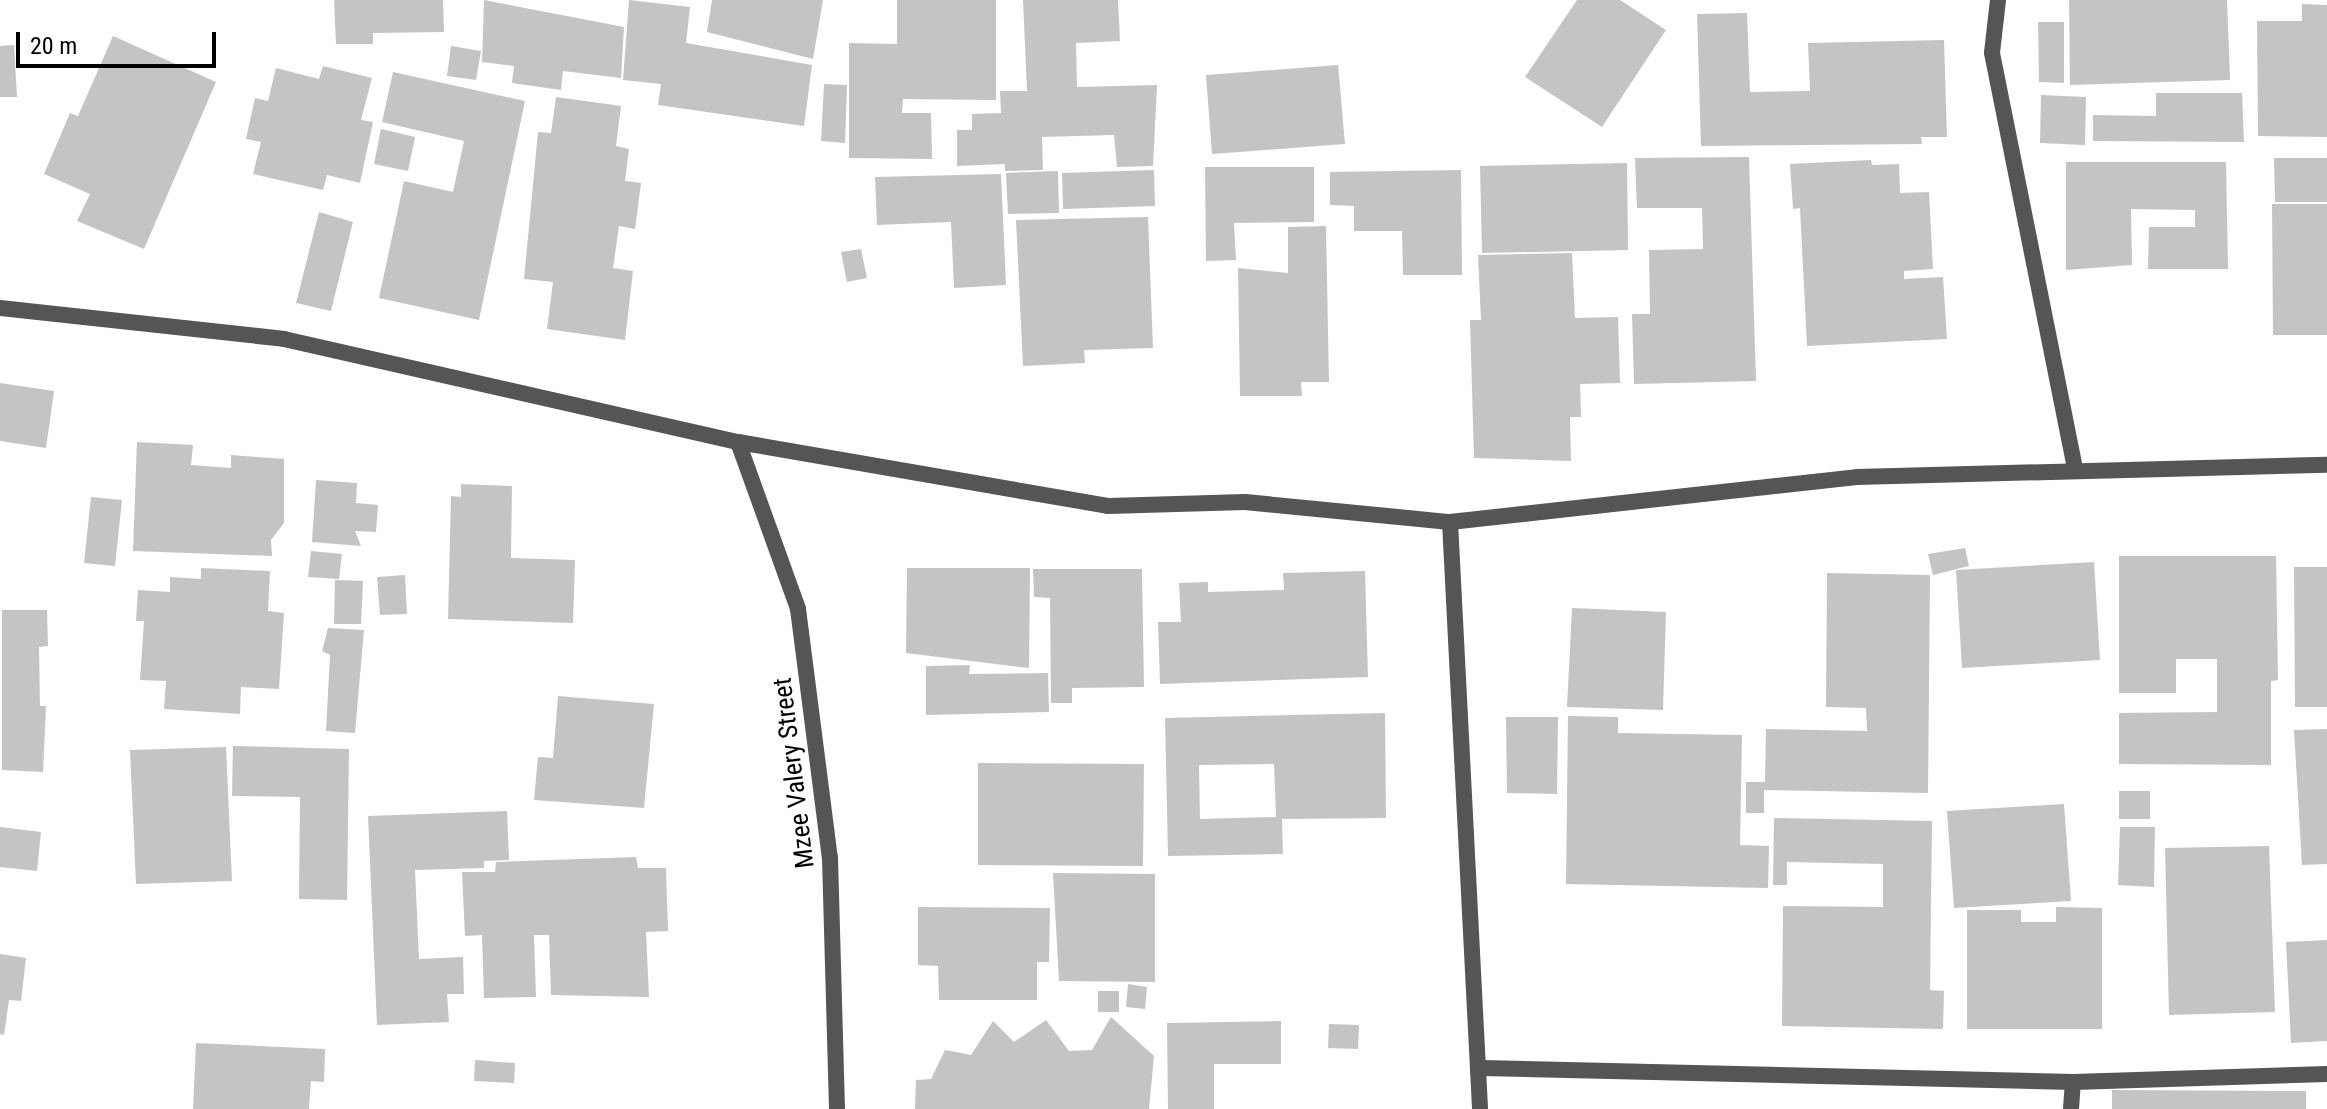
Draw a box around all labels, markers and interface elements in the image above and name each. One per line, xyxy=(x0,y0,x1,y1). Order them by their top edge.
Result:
scale bar xyxy=(20,16,220,66)
text: 20 m xyxy=(30,32,77,60)
street label: Mzee Valery Street xyxy=(767,676,821,870)

